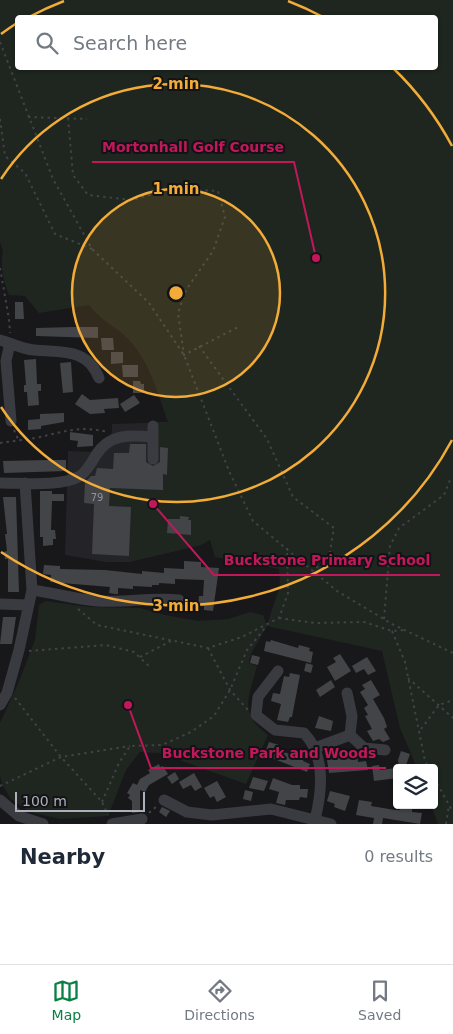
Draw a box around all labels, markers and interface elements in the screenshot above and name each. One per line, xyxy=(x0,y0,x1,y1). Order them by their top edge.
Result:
search box xyxy=(15,15,438,70)
icon: search xyxy=(33,29,61,57)
text: Search here xyxy=(73,32,187,54)
text: 2 min xyxy=(152,75,200,93)
callout: Mortonhall Golf Course xyxy=(92,133,294,162)
text: Mortonhall Golf Course xyxy=(102,139,284,155)
text: 1 min xyxy=(152,180,200,198)
centre of rings xyxy=(167,284,185,302)
house number: 79 xyxy=(91,492,103,503)
callout: Buckstone Primary School xyxy=(214,546,440,575)
text: Buckstone Primary School xyxy=(224,552,430,568)
text: 3 min xyxy=(152,597,200,615)
callout: Buckstone Park and Woods xyxy=(151,739,386,768)
text: Buckstone Park and Woods xyxy=(162,745,376,761)
map controls xyxy=(393,764,438,809)
button: layers xyxy=(393,764,438,809)
scale bar xyxy=(15,789,145,812)
text: 100 m xyxy=(22,793,67,809)
text: Nearby xyxy=(20,845,105,869)
text: 0 results xyxy=(364,847,433,866)
tab: Map xyxy=(52,977,81,1023)
tab: Directions xyxy=(184,977,255,1023)
tab: Saved xyxy=(358,977,401,1023)

